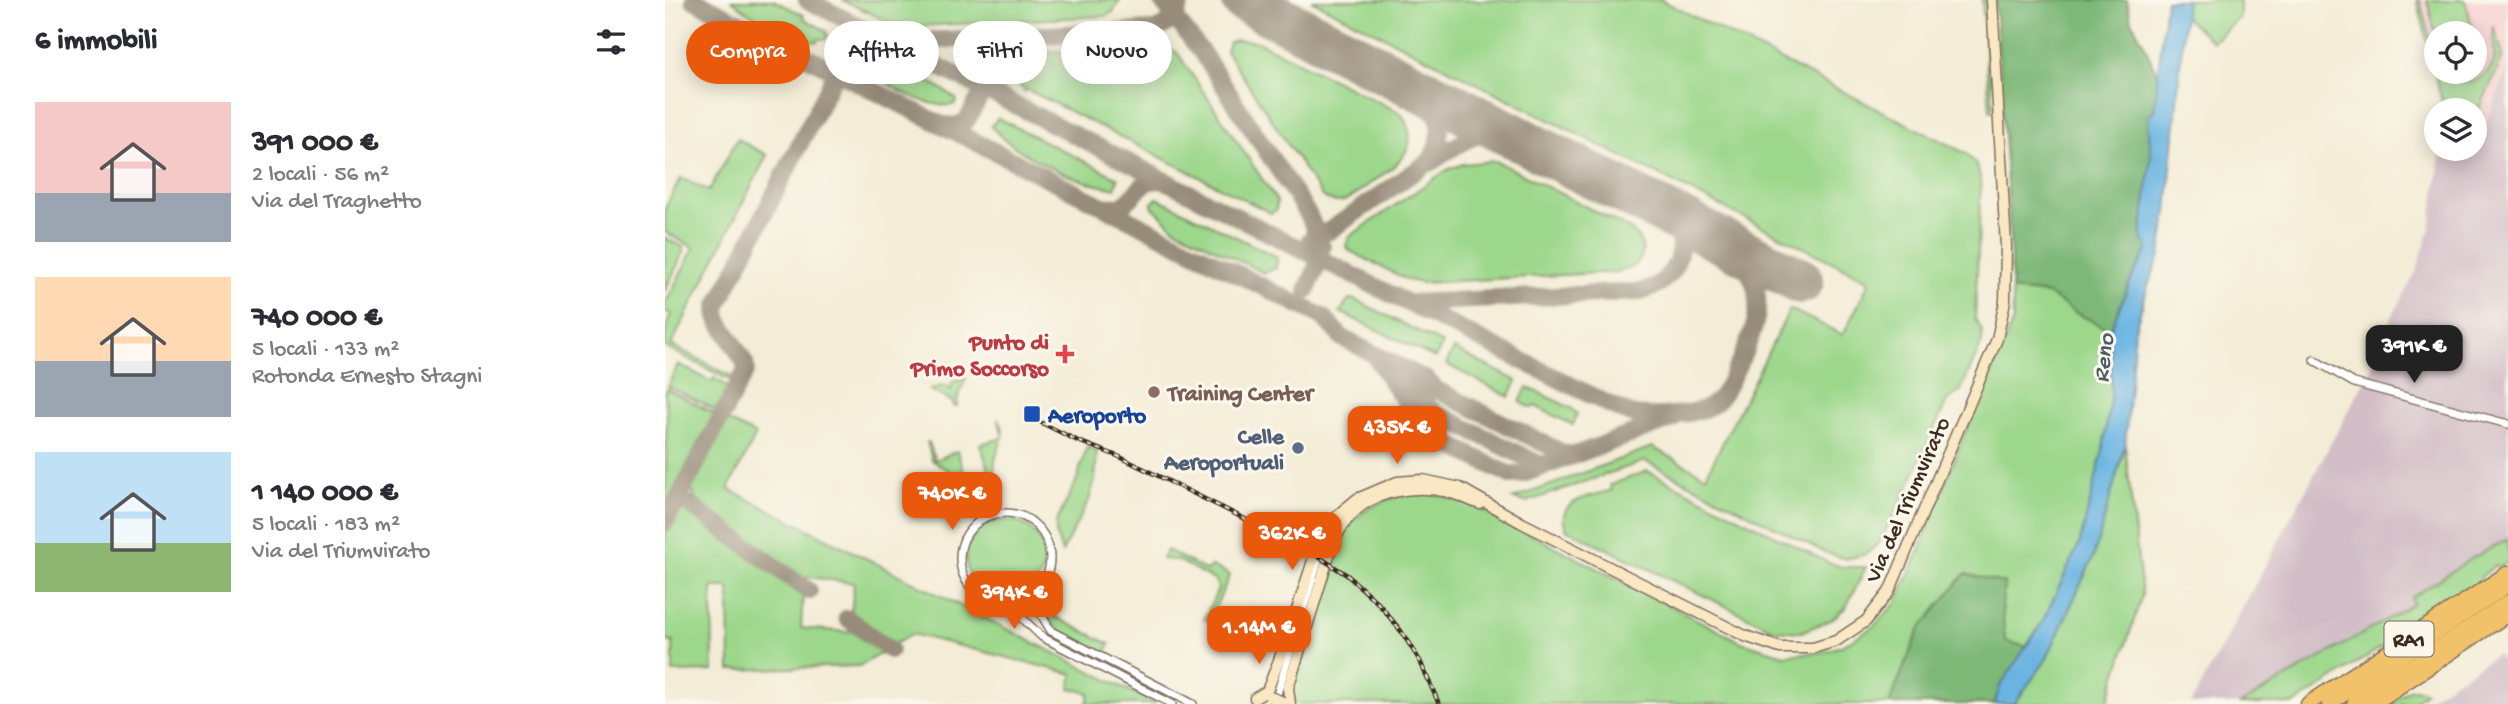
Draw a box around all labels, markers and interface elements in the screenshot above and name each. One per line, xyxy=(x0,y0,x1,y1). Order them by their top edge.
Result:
chip: Compra xyxy=(686,21,810,84)
chip: Affitta xyxy=(824,21,939,84)
chip: Filtri xyxy=(953,21,1047,84)
chip: Nuovo xyxy=(1061,21,1172,84)
map controls xyxy=(2424,21,2487,161)
button: locate xyxy=(2424,21,2487,84)
icon: filters xyxy=(592,23,630,61)
text: 6 immobili xyxy=(35,25,157,60)
button: layers xyxy=(2424,98,2487,161)
text: 391 000 € xyxy=(252,127,378,162)
icon: home xyxy=(91,130,175,214)
text: 2 locali · 56 m² xyxy=(252,162,389,189)
text: Via del Traghetto xyxy=(252,189,422,216)
text: 740 000 € xyxy=(252,302,382,337)
icon: home xyxy=(91,305,175,389)
pin: 391K € xyxy=(2357,326,2471,385)
place label: Punto di Primo Soccorso xyxy=(909,331,1049,384)
water label: Reno xyxy=(2088,331,2123,384)
text: 391K € xyxy=(2382,334,2446,361)
text: 5 locali · 133 m² xyxy=(252,337,399,364)
marker: Punto di Primo Soccorso xyxy=(1055,344,1075,364)
text: Rotonda Ernesto Stagni xyxy=(252,364,482,391)
place label: Training Center xyxy=(1166,382,1316,409)
marker: Training Center xyxy=(1146,384,1162,400)
marker: Aeroporto xyxy=(1022,404,1042,424)
place label: Aeroporto xyxy=(1047,404,1146,431)
pin: 435K € xyxy=(1340,406,1454,466)
street label: Via del Triumvirato xyxy=(1860,413,1958,588)
text: 435K € xyxy=(1364,415,1430,442)
place label: Celle Aeroportuali xyxy=(1163,425,1285,478)
marker: Celle Aeroportuali xyxy=(1290,440,1306,456)
pin: 740K € xyxy=(895,472,1009,532)
text: 1 140 000 € xyxy=(252,477,398,512)
icon: home xyxy=(91,480,175,564)
text: 740K € xyxy=(918,481,986,508)
text: 5 locali · 183 m² xyxy=(252,512,400,539)
pin: 362K € xyxy=(1235,512,1349,572)
text: 362K € xyxy=(1259,521,1325,548)
text: Via del Triumvirato xyxy=(252,539,430,566)
pin: 394K € xyxy=(957,572,1071,631)
text: 394K € xyxy=(981,580,1047,607)
pin: 1.14M € xyxy=(1194,606,1324,666)
text: 1.14M € xyxy=(1223,615,1295,642)
road number: RA1 xyxy=(2385,622,2433,656)

